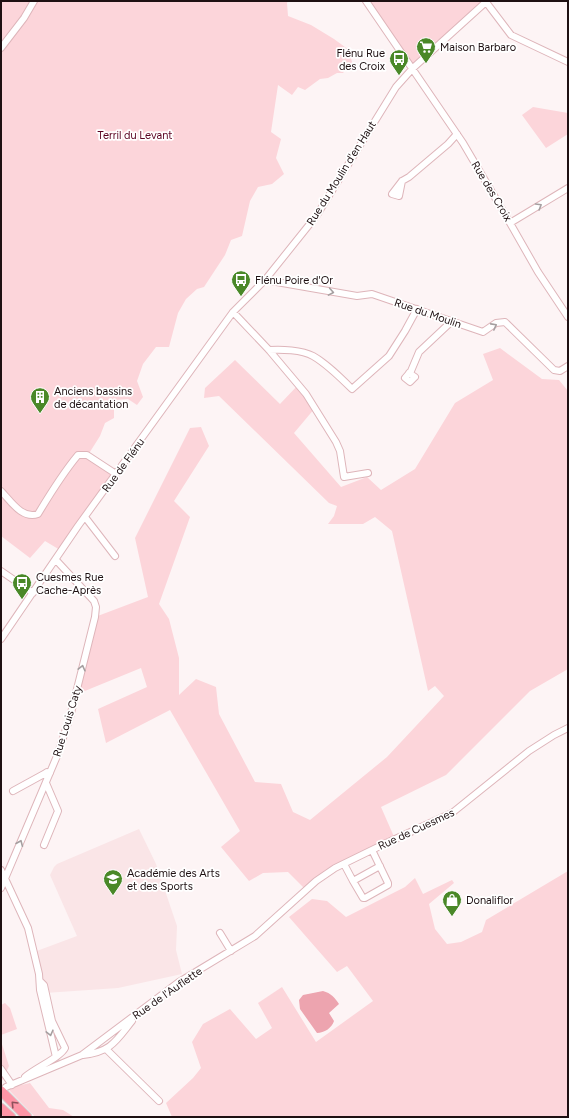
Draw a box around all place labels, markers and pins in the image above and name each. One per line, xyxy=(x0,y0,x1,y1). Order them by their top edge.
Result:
supermarket icon: Maison Barbaro xyxy=(415,36,437,64)
place label: Maison Barbaro xyxy=(440,41,516,54)
place label: Flénu Rue des Croix xyxy=(337,47,386,73)
bus stop icon: Flénu Rue des Croix xyxy=(388,48,410,76)
bus stop icon: Flénu Poire d'Or xyxy=(230,269,252,297)
place label: Flénu Poire d'Or xyxy=(255,274,333,287)
place label: Anciens bassins de décantation xyxy=(54,385,132,411)
building icon: Anciens bassins de décantation xyxy=(29,386,51,414)
place label: Cuesmes Rue Cache-Après xyxy=(36,571,103,597)
bus stop icon: Cuesmes Rue Cache-Après xyxy=(11,572,33,600)
place label: Académie des Arts et des Sports xyxy=(127,867,220,893)
school or university icon: Académie des Arts et des Sports xyxy=(102,868,124,896)
shop icon: Donaliflor xyxy=(441,889,463,917)
place label: Donaliflor xyxy=(466,894,514,907)

